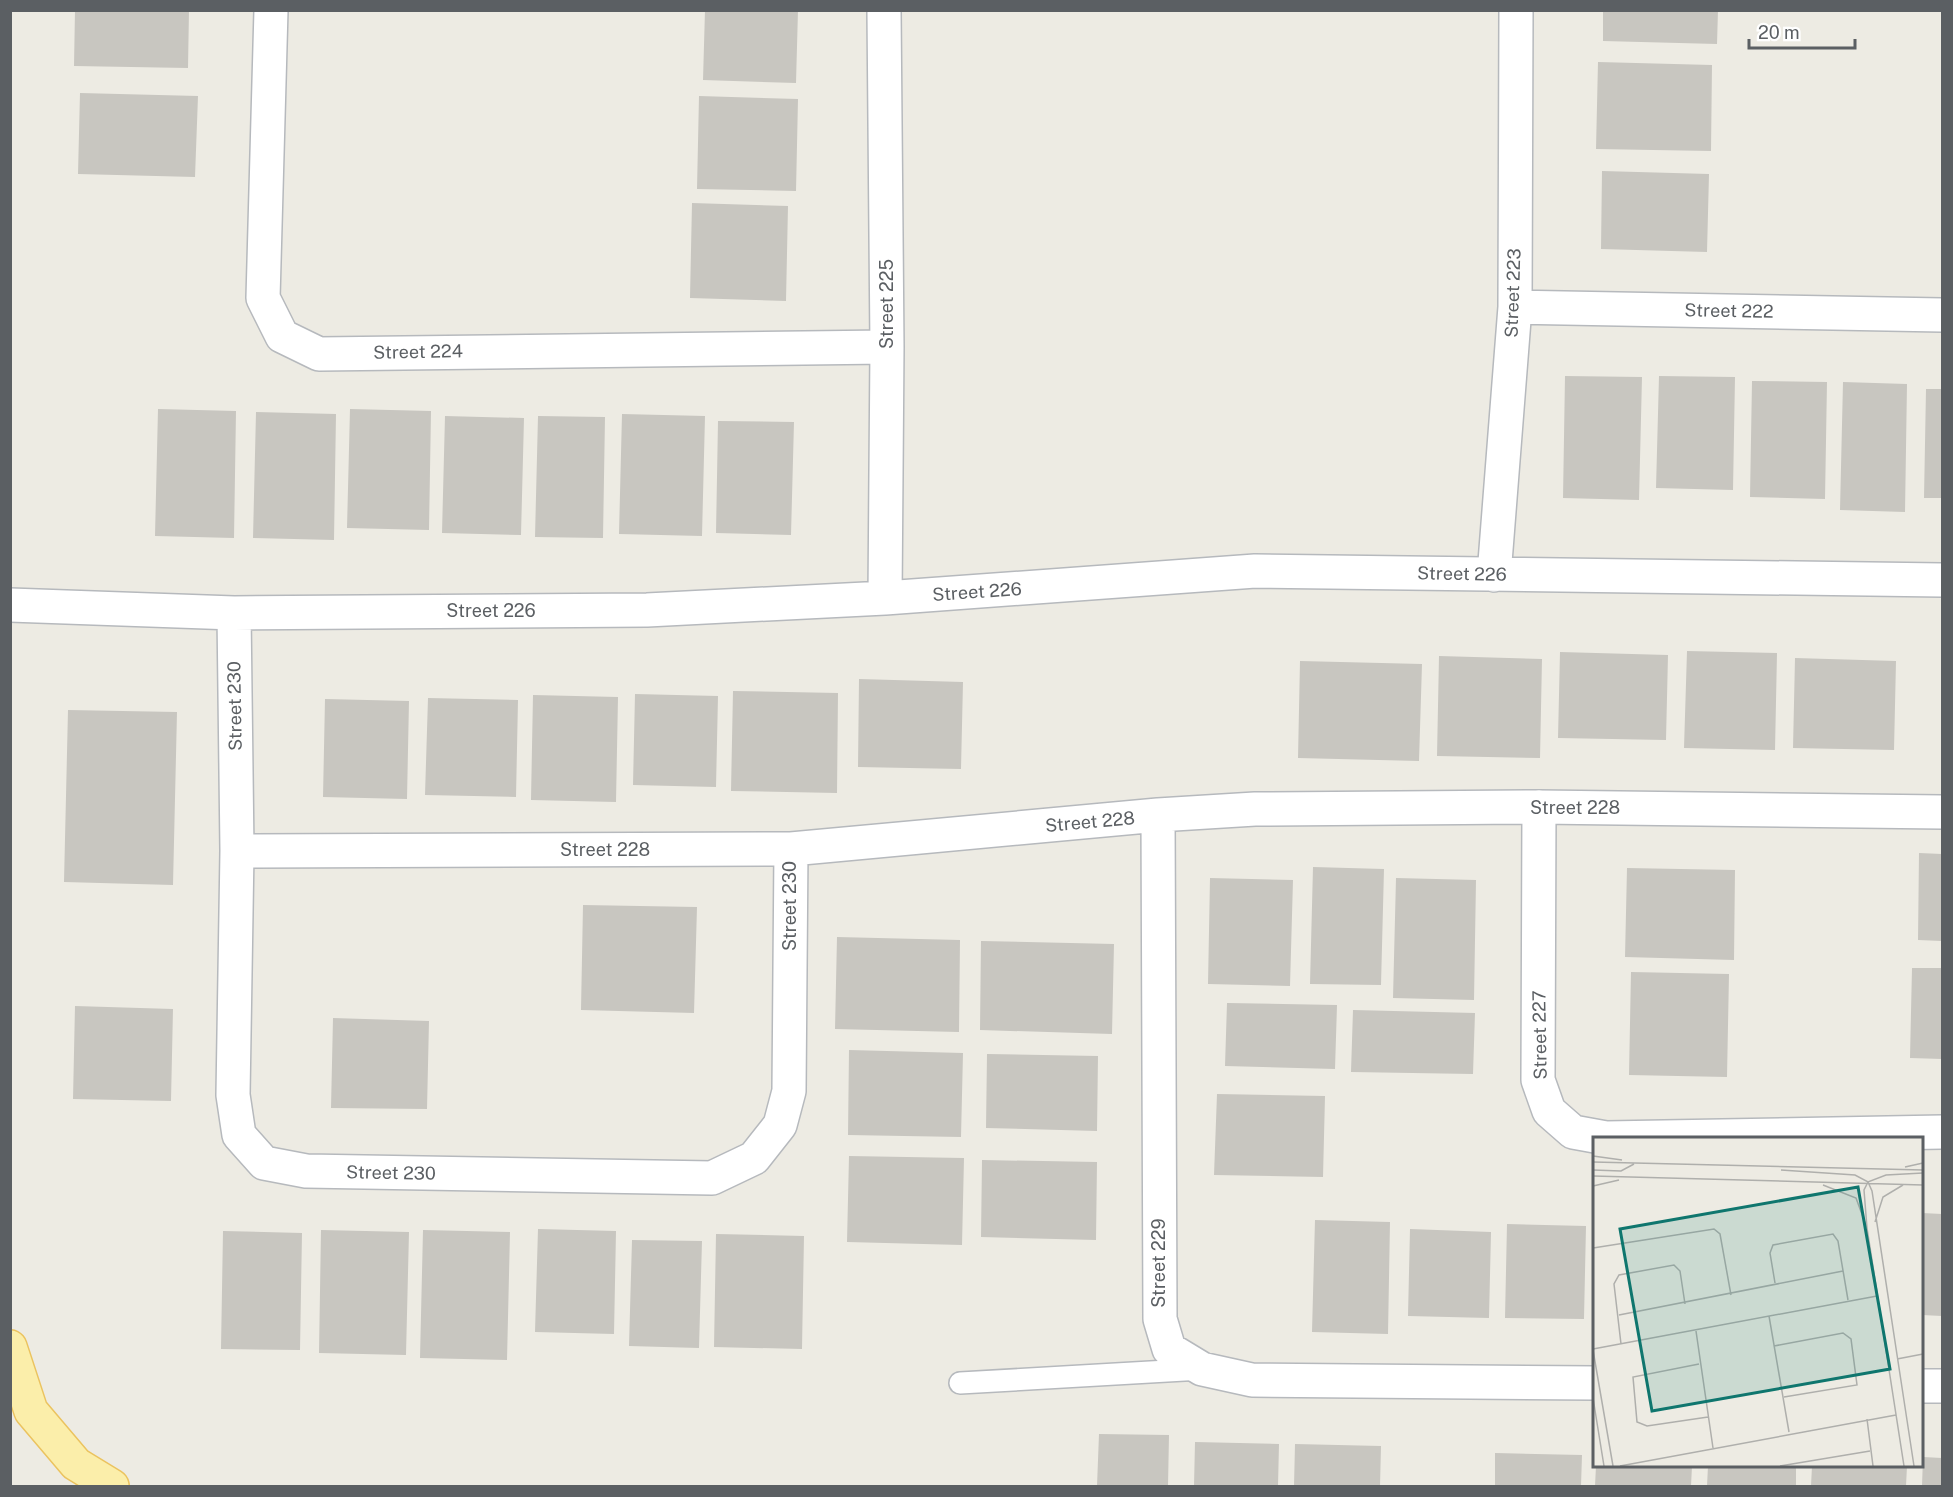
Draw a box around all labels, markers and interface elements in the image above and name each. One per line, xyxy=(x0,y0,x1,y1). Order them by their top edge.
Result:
scale bar xyxy=(1749,12,1856,50)
text: 20 m xyxy=(1758,22,1800,43)
street label: Street 223 xyxy=(1500,248,1525,338)
street label: Street 225 xyxy=(876,259,897,349)
street label: Street 222 xyxy=(1684,299,1774,322)
street label: Street 224 xyxy=(373,340,463,363)
street label: Street 226 xyxy=(1417,562,1507,585)
street label: Street 226 xyxy=(932,578,1022,605)
street label: Street 226 xyxy=(446,600,536,621)
street label: Street 230 xyxy=(223,661,246,751)
street label: Street 228 xyxy=(1530,797,1620,818)
street label: Street 228 xyxy=(1044,807,1136,836)
street label: Street 228 xyxy=(560,839,650,860)
street label: Street 230 xyxy=(779,861,800,951)
street label: Street 227 xyxy=(1528,990,1551,1080)
inset map xyxy=(1593,1137,1923,1467)
street label: Street 230 xyxy=(346,1161,436,1184)
street label: Street 229 xyxy=(1148,1218,1169,1308)

